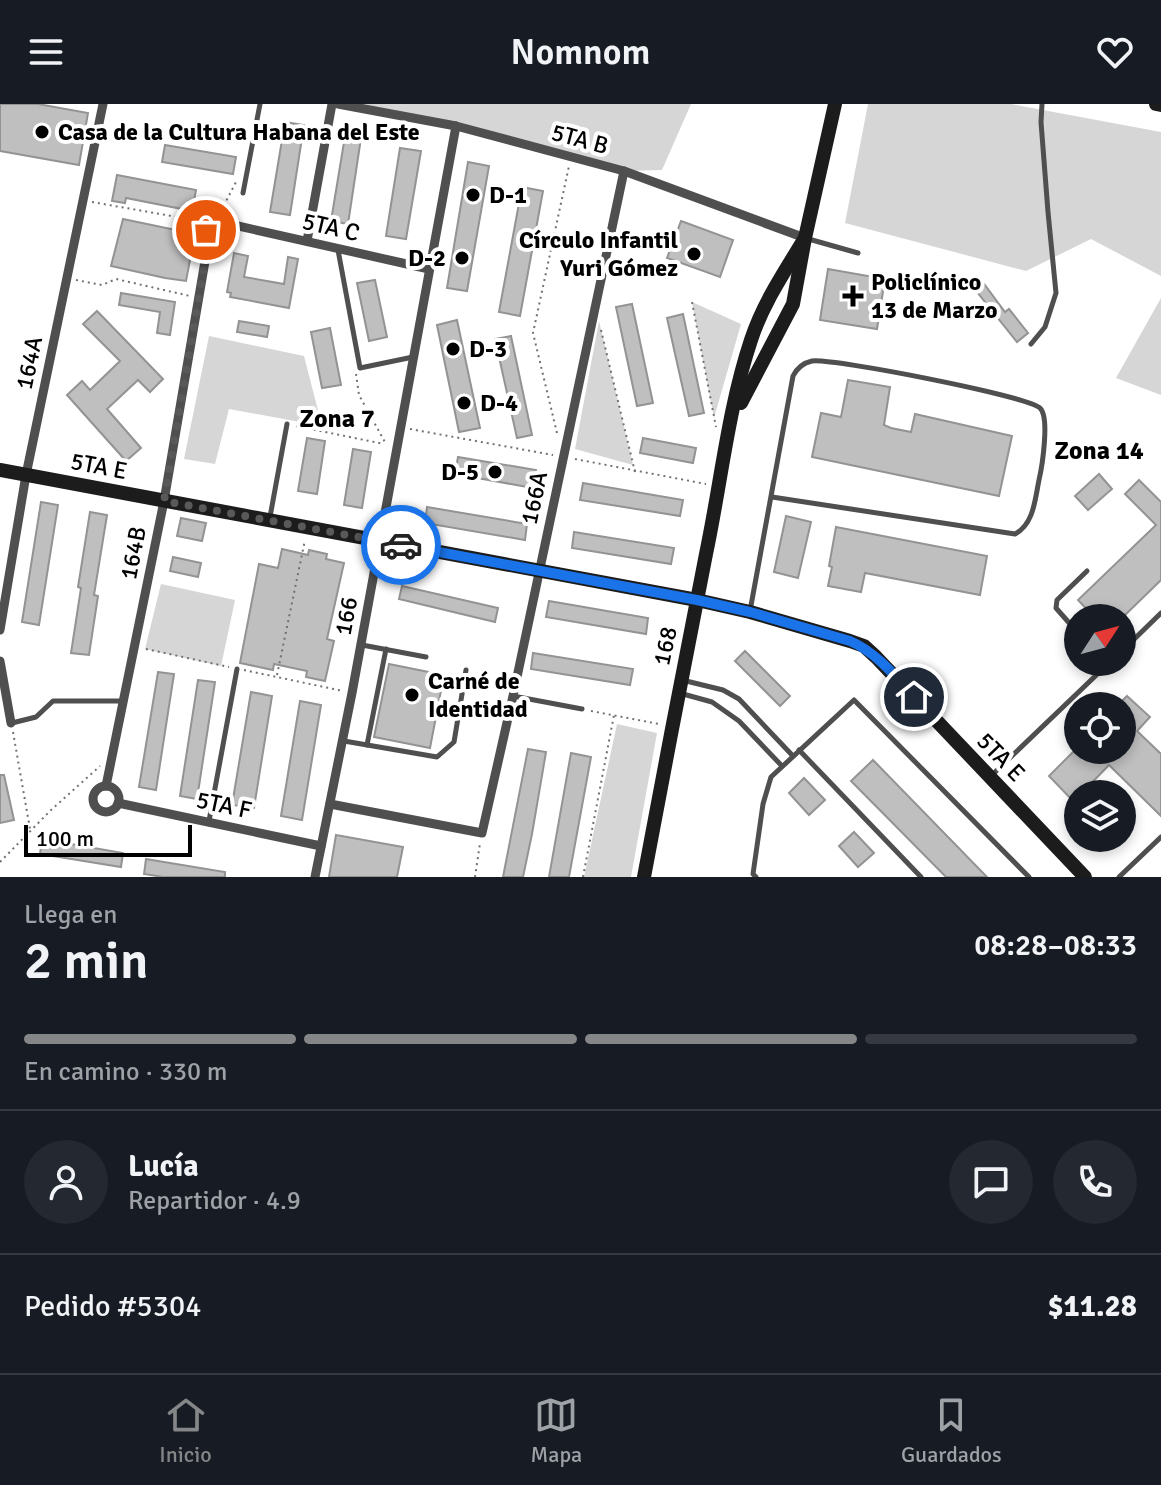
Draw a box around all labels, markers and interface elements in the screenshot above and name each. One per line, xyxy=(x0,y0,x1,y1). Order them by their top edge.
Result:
icon: menu xyxy=(24,30,68,74)
text: Nomnom xyxy=(511,30,650,75)
icon: heart xyxy=(1093,30,1137,74)
place label: Casa de la Cultura Habana del Este xyxy=(58,117,420,147)
street label: 5TA B xyxy=(548,117,612,161)
marker: Casa de la Cultura Habana del Este xyxy=(33,123,51,141)
place label: D-1 xyxy=(489,180,527,210)
marker: D-1 xyxy=(464,186,482,204)
pin xyxy=(172,196,240,264)
street label: 5TA C xyxy=(300,206,362,248)
icon: bag xyxy=(184,208,228,252)
place label: Círculo Infantil Yuri Gómez xyxy=(519,225,678,283)
place label: D-2 xyxy=(408,243,446,273)
marker: Círculo Infantil Yuri Gómez xyxy=(685,245,703,263)
marker: D-2 xyxy=(453,249,471,267)
place label: Policlínico 13 de Marzo xyxy=(871,267,997,325)
marker: Policlínico 13 de Marzo xyxy=(842,285,864,307)
street label: 164A xyxy=(9,333,49,392)
place label: D-3 xyxy=(469,334,507,364)
marker: D-3 xyxy=(444,340,462,358)
place label: D-4 xyxy=(480,388,518,418)
marker: D-4 xyxy=(455,394,473,412)
district label: Zona 7 xyxy=(299,403,375,435)
district label: Zona 14 xyxy=(1054,435,1144,467)
street label: 5TA E xyxy=(68,446,130,486)
place label: D-5 xyxy=(441,457,479,487)
marker: D-5 xyxy=(486,463,504,481)
street label: 166A xyxy=(514,468,554,527)
courier xyxy=(361,505,441,585)
icon: car xyxy=(379,523,423,567)
street label: 164B xyxy=(113,524,153,582)
street label: 166 xyxy=(328,594,364,638)
north arrow xyxy=(1064,604,1136,676)
map controls xyxy=(1064,604,1136,852)
street label: 168 xyxy=(646,624,684,668)
pin xyxy=(880,663,948,731)
place label: Carné de Identidad xyxy=(428,666,528,724)
icon: home xyxy=(892,675,936,719)
marker: Carné de Identidad xyxy=(403,686,421,704)
button: locate xyxy=(1064,692,1136,764)
street label: 5TA E xyxy=(970,726,1032,788)
button: layers xyxy=(1064,780,1136,852)
street label: 5TA F xyxy=(194,785,254,825)
scale bar xyxy=(24,821,192,857)
text: 100 m xyxy=(36,825,94,852)
text: Llega en xyxy=(24,899,118,931)
text: 08:28–08:33 xyxy=(974,927,1137,964)
text: 2 min xyxy=(24,929,149,993)
text: En camino · 330 m xyxy=(24,1056,227,1088)
button: person xyxy=(24,1140,108,1224)
button: chat xyxy=(949,1140,1033,1224)
button: phone xyxy=(1053,1140,1137,1224)
text: Lucía xyxy=(128,1148,199,1185)
text: Repartidor · 4.9 xyxy=(128,1185,301,1217)
text: Pedido #5304 xyxy=(24,1288,201,1325)
text: $11.28 xyxy=(1047,1288,1137,1325)
tab: Inicio xyxy=(159,1393,212,1468)
tab: Mapa xyxy=(531,1393,582,1468)
tab: Guardados xyxy=(901,1393,1002,1468)

